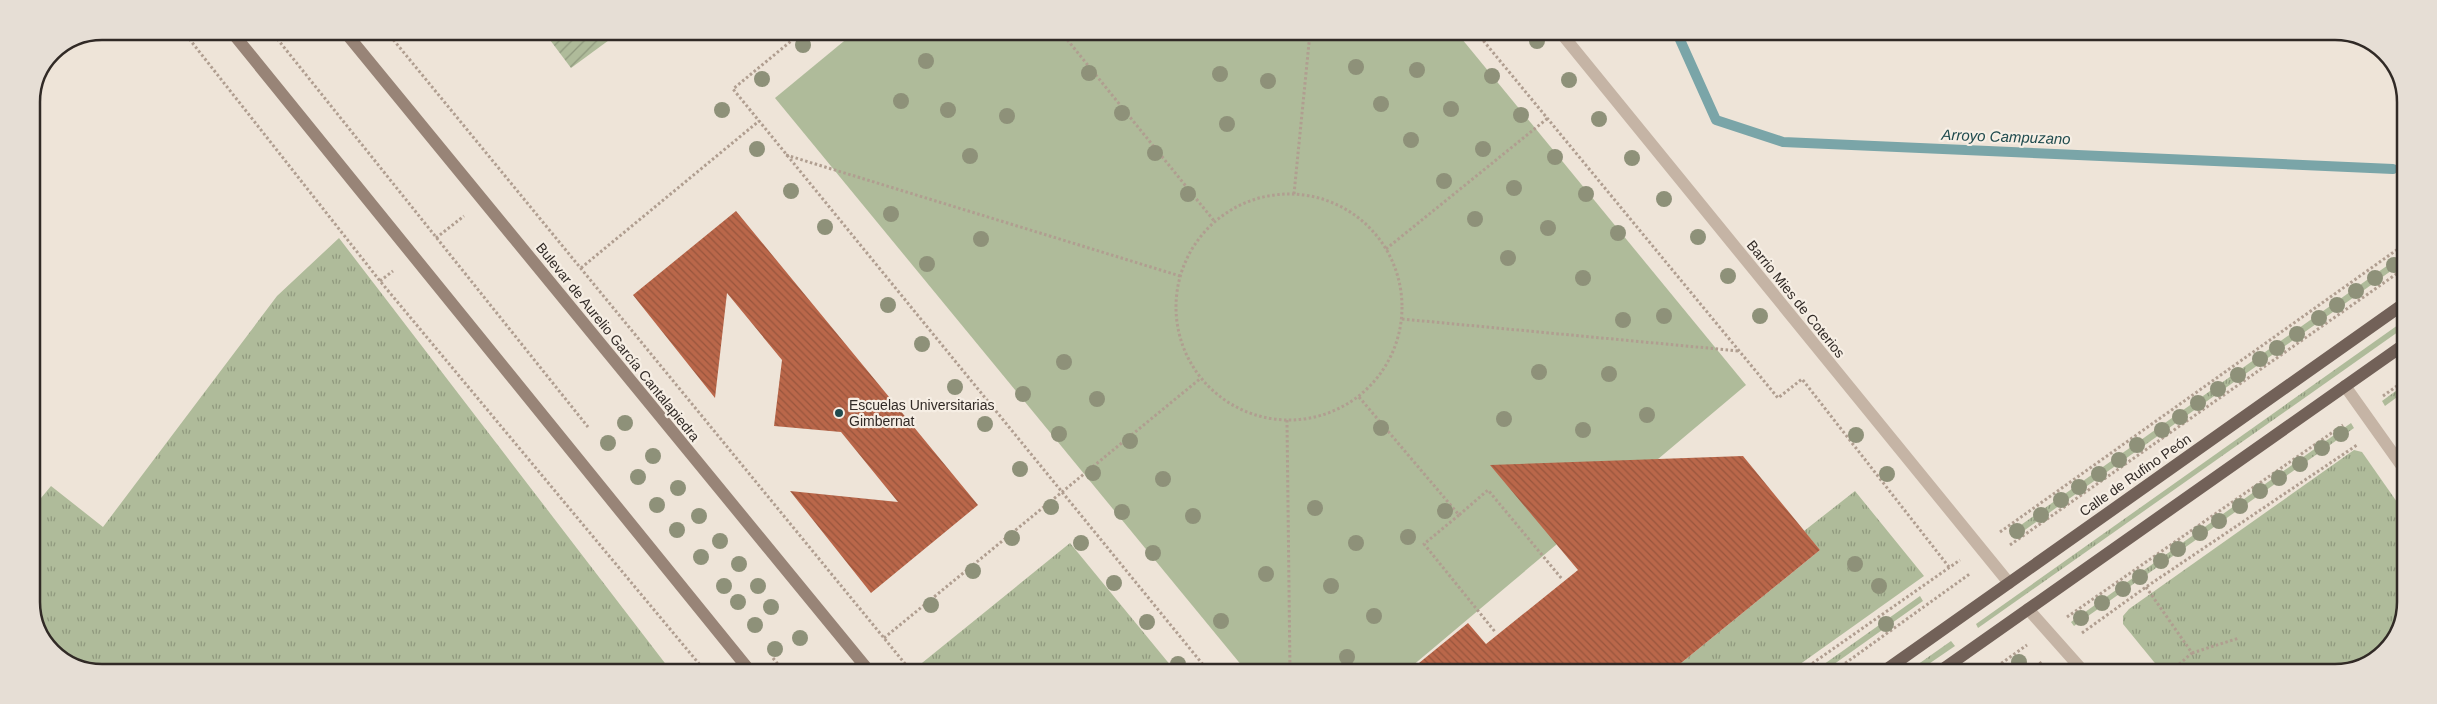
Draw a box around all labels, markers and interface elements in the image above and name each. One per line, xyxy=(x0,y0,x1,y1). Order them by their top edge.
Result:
water label: Arroyo Campuzano xyxy=(1940,126,2071,147)
street label: Barrio Mies de Coterios xyxy=(1744,237,1848,361)
street label: Bulevar de Aurelio García Cantalapiedra xyxy=(533,240,703,445)
place label: Escuelas Universitarias Gimbernat xyxy=(849,397,995,429)
marker: Escuelas Universitarias Gimbernat xyxy=(833,407,845,419)
street label: Calle de Rufino Peón xyxy=(2076,431,2194,519)

